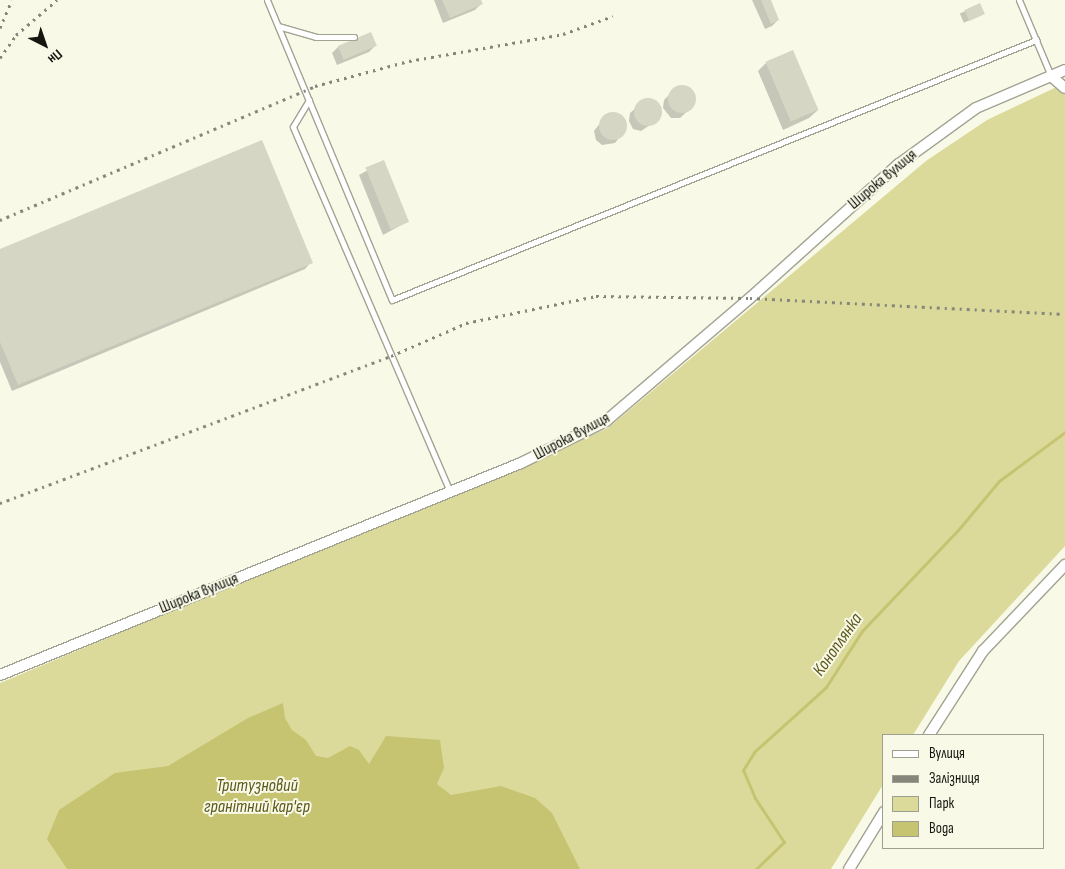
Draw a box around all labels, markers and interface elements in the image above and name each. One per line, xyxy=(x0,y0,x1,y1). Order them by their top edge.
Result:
north arrow xyxy=(20,20,70,70)
text: Пн xyxy=(44,46,66,68)
street label: Широка вулиця xyxy=(845,146,921,214)
street label: Широка вулиця xyxy=(531,409,613,465)
street label: Широка вулиця xyxy=(157,569,241,619)
water label: Коноплянка xyxy=(809,609,867,681)
legend xyxy=(882,734,1045,849)
text: Вулиця xyxy=(929,744,965,763)
text: Залізниця xyxy=(929,769,980,788)
water label: Тритузновий гранітний кар'єр xyxy=(204,776,310,819)
text: Парк xyxy=(929,794,954,813)
text: Вода xyxy=(929,819,954,838)

